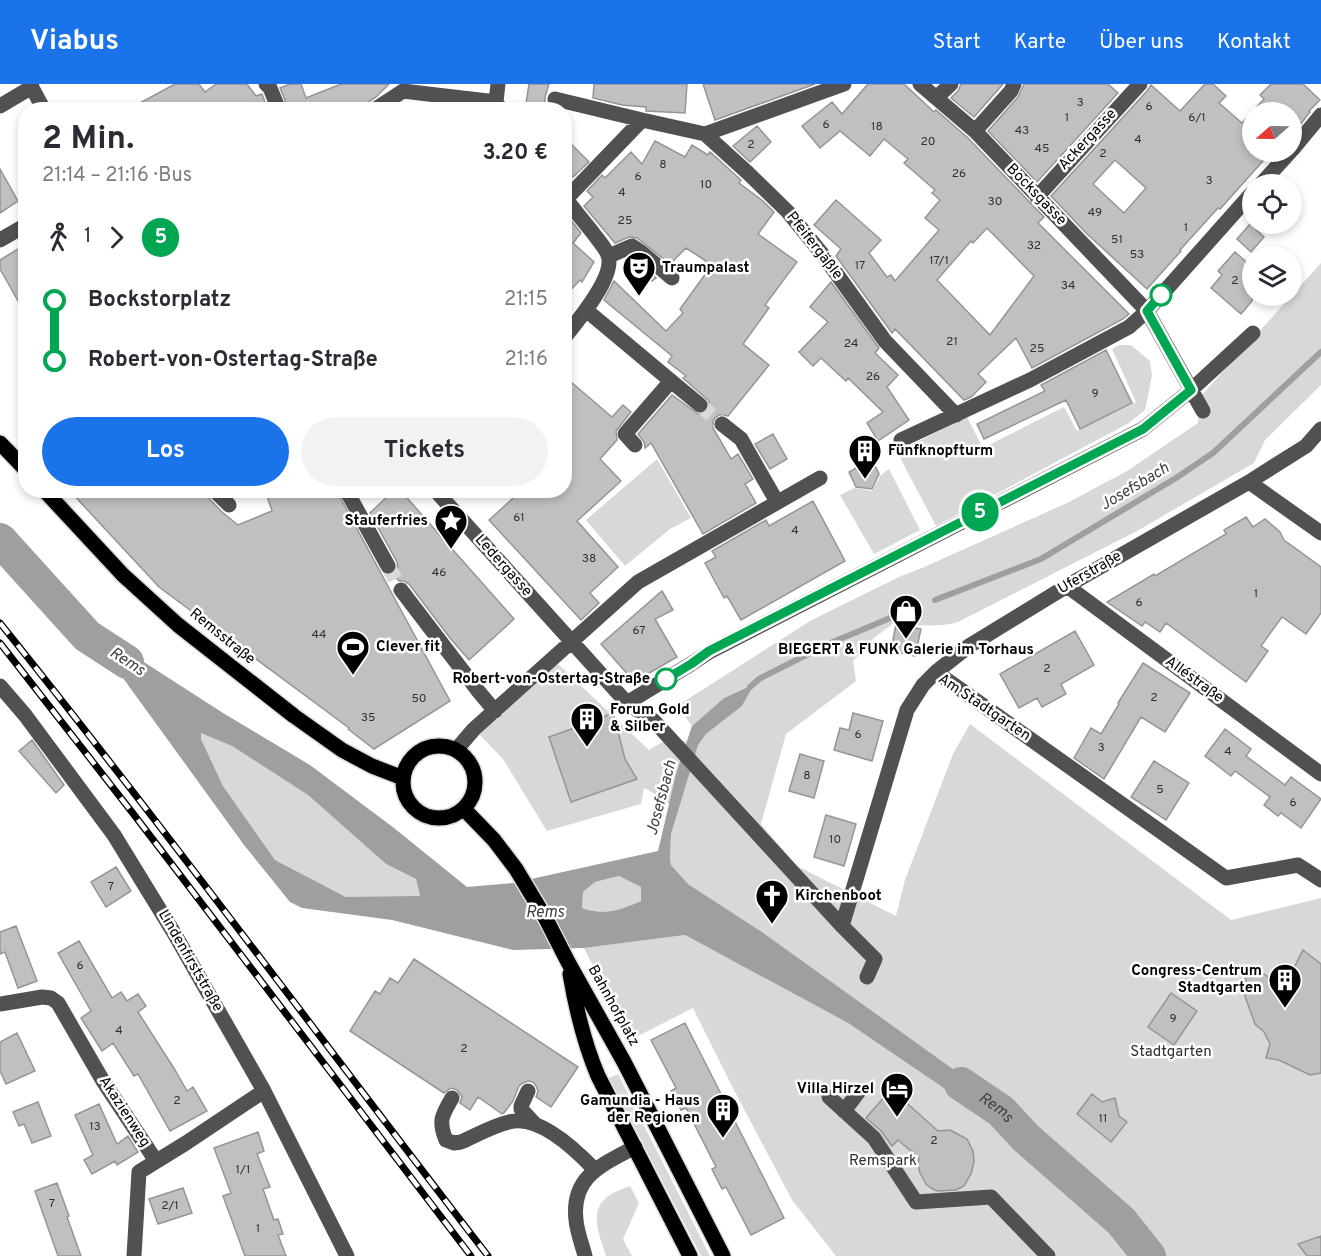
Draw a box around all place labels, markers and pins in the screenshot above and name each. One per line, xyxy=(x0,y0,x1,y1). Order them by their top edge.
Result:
theatre icon: Traumpalast xyxy=(621,250,657,297)
place label: Traumpalast xyxy=(662,259,750,278)
unlabelled marker xyxy=(1150,284,1172,306)
building icon: Fünfknopfturm xyxy=(847,433,883,480)
place label: Fünfknopfturm xyxy=(888,442,993,461)
place icon: Stauferfries xyxy=(433,503,469,550)
place label: Stauferfries xyxy=(345,512,428,531)
shop icon: BIEGERT & FUNK Galerie im Torhaus xyxy=(888,593,924,640)
sports icon: Clever fit xyxy=(335,629,371,676)
place label: Clever fit xyxy=(376,638,440,657)
place label: BIEGERT & FUNK Galerie im Torhaus xyxy=(778,641,1034,660)
marker: Robert-von-Ostertag-Straße xyxy=(655,668,677,690)
place label: Robert-von-Ostertag-Straße xyxy=(452,670,650,689)
building icon: Forum Gold & Silber xyxy=(569,701,605,748)
place label: Forum Gold & Silber xyxy=(610,701,690,737)
church icon: Kirchenboot xyxy=(754,878,790,925)
place label: Kirchenboot xyxy=(795,887,882,906)
place label: Congress-Centrum Stadtgarten xyxy=(1131,962,1262,998)
building icon: Congress-Centrum Stadtgarten xyxy=(1267,962,1303,1009)
hotel icon: Villa Hirzel xyxy=(879,1071,915,1118)
place label: Villa Hirzel xyxy=(797,1080,874,1099)
place label: Gamundia - Haus der Regionen xyxy=(580,1092,700,1128)
building icon: Gamundia - Haus der Regionen xyxy=(705,1092,741,1139)

